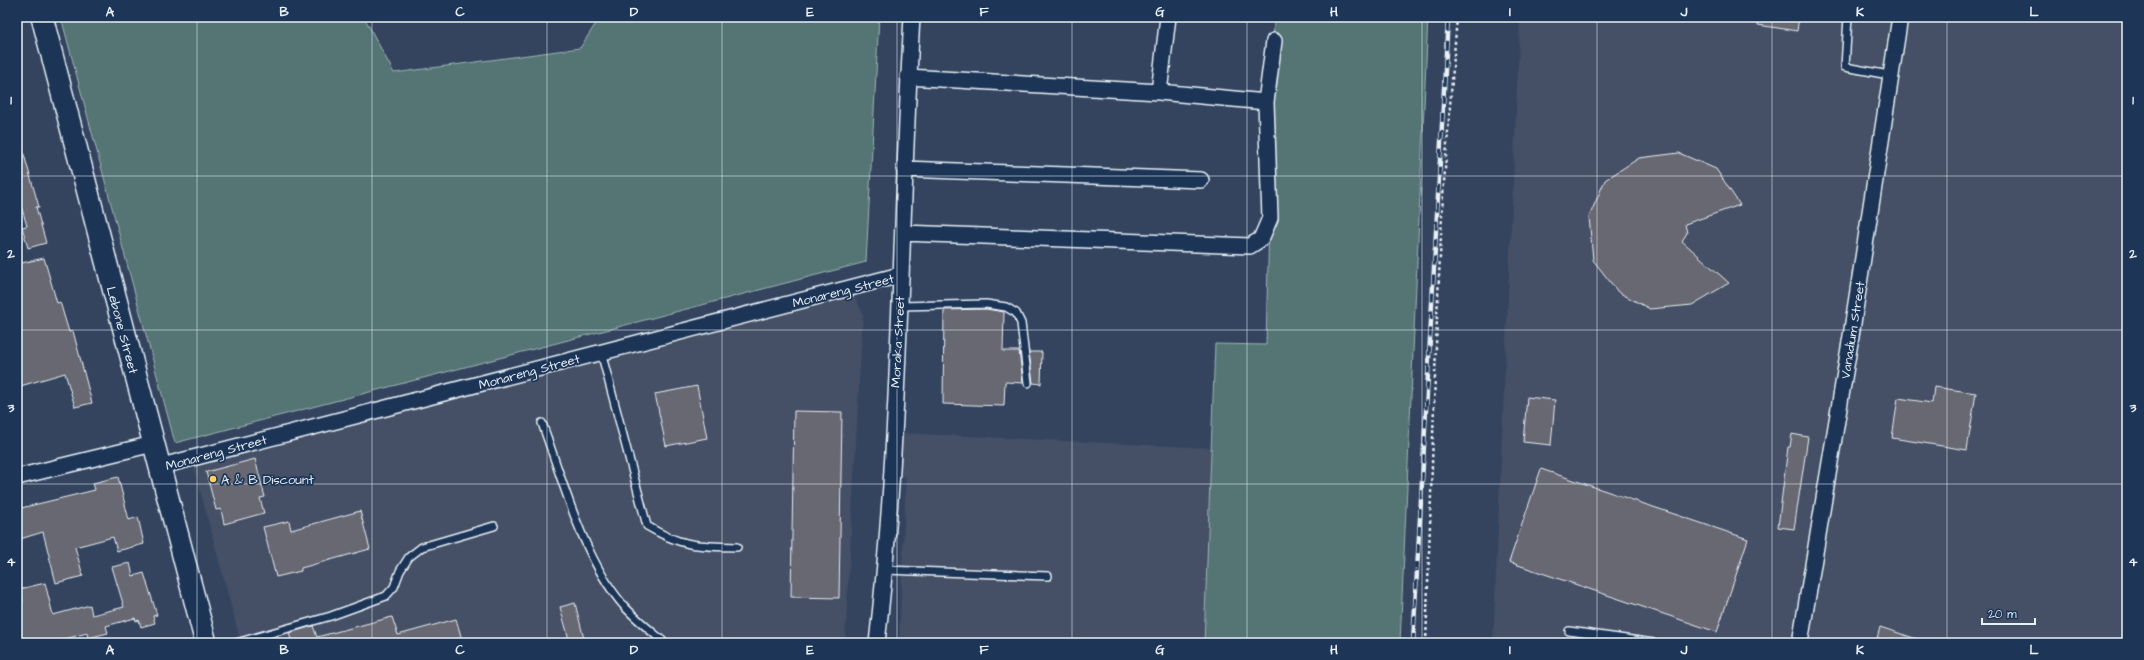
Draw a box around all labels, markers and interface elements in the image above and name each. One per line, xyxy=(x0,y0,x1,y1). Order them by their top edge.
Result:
text: A xyxy=(106,3,115,21)
text: B xyxy=(279,3,289,21)
text: C xyxy=(455,3,465,21)
text: D xyxy=(630,3,639,21)
text: E xyxy=(806,3,814,21)
text: F xyxy=(979,3,989,21)
text: G xyxy=(1155,3,1165,21)
text: H xyxy=(1330,3,1338,21)
text: I xyxy=(1509,3,1511,21)
text: J xyxy=(1680,3,1688,21)
text: K xyxy=(1856,3,1864,21)
text: L xyxy=(2029,3,2039,21)
text: 1 xyxy=(10,91,12,109)
text: 1 xyxy=(2132,91,2134,109)
text: 2 xyxy=(6,245,15,263)
text: 2 xyxy=(2128,245,2137,263)
street label: Monareng Street xyxy=(791,269,897,313)
street label: Vanadium Street xyxy=(1836,279,1870,380)
street label: Lebone Street xyxy=(102,285,142,377)
street label: Moraka Street xyxy=(887,295,909,388)
street label: Monareng Street xyxy=(477,350,583,395)
text: 3 xyxy=(7,399,15,417)
text: 3 xyxy=(2129,399,2137,417)
street label: Monareng Street xyxy=(164,431,270,476)
place label: A & B Discount xyxy=(221,471,314,489)
marker: A & B Discount xyxy=(208,474,218,484)
text: 4 xyxy=(7,553,16,571)
text: 4 xyxy=(2129,553,2138,571)
scale bar xyxy=(1982,600,2035,626)
text: 20 m xyxy=(1988,606,2017,623)
text: A xyxy=(106,641,115,659)
text: B xyxy=(279,641,289,659)
text: C xyxy=(455,641,465,659)
text: D xyxy=(630,641,639,659)
text: E xyxy=(806,641,814,659)
text: F xyxy=(979,641,989,659)
text: G xyxy=(1155,641,1165,659)
text: H xyxy=(1330,641,1338,659)
text: I xyxy=(1509,641,1511,659)
text: J xyxy=(1680,641,1688,659)
text: K xyxy=(1856,641,1864,659)
text: L xyxy=(2029,641,2039,659)

